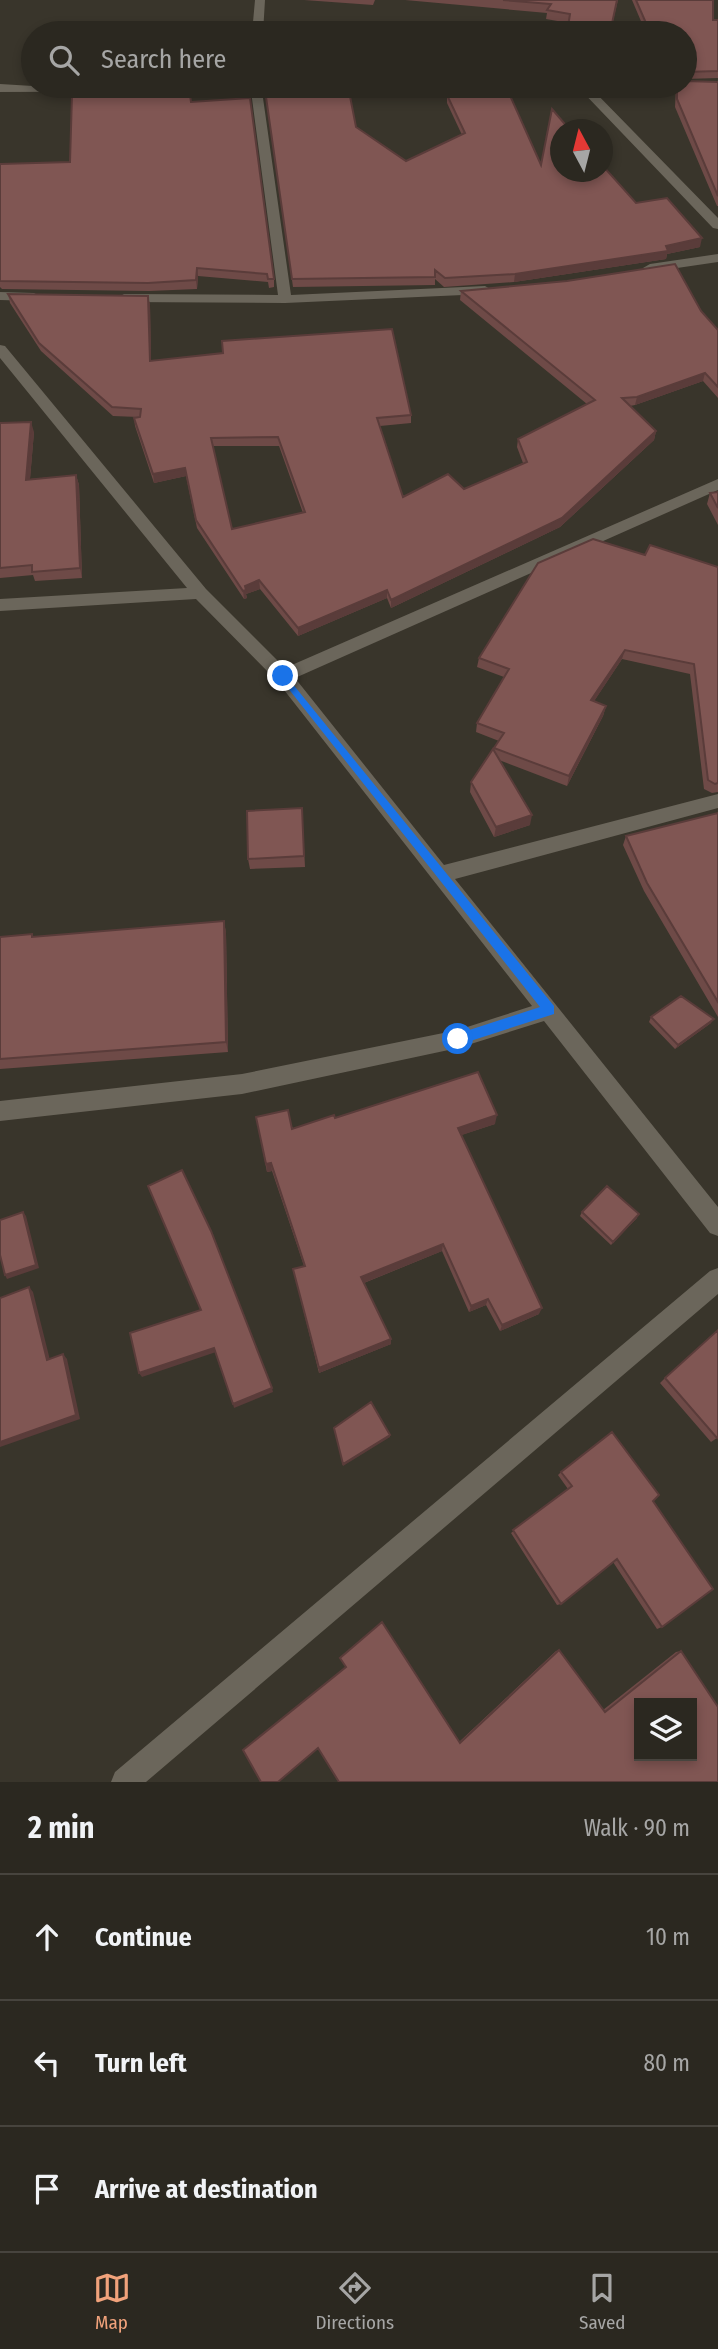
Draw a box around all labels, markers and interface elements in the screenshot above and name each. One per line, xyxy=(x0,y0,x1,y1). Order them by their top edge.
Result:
search box xyxy=(21,21,697,98)
icon: search xyxy=(45,41,83,79)
text: Search here xyxy=(101,44,226,75)
north arrow xyxy=(550,119,613,182)
route end xyxy=(267,660,298,691)
route start xyxy=(442,1023,473,1054)
map controls xyxy=(634,1698,697,1761)
button: layers xyxy=(634,1698,697,1761)
text: 2 min xyxy=(28,1810,95,1846)
text: Walk · 90 m xyxy=(584,1814,690,1842)
icon: ahead xyxy=(28,1918,66,1956)
text: Continue xyxy=(95,1922,192,1953)
text: 10 m xyxy=(646,1923,690,1951)
icon: left xyxy=(28,2044,66,2082)
text: Turn left xyxy=(95,2048,187,2079)
text: 80 m xyxy=(643,2049,690,2077)
icon: arrive xyxy=(28,2170,66,2208)
text: Arrive at destination xyxy=(95,2174,318,2205)
tab: Map xyxy=(93,2269,131,2334)
tab: Directions xyxy=(316,2269,394,2334)
tab: Saved xyxy=(579,2269,625,2334)

